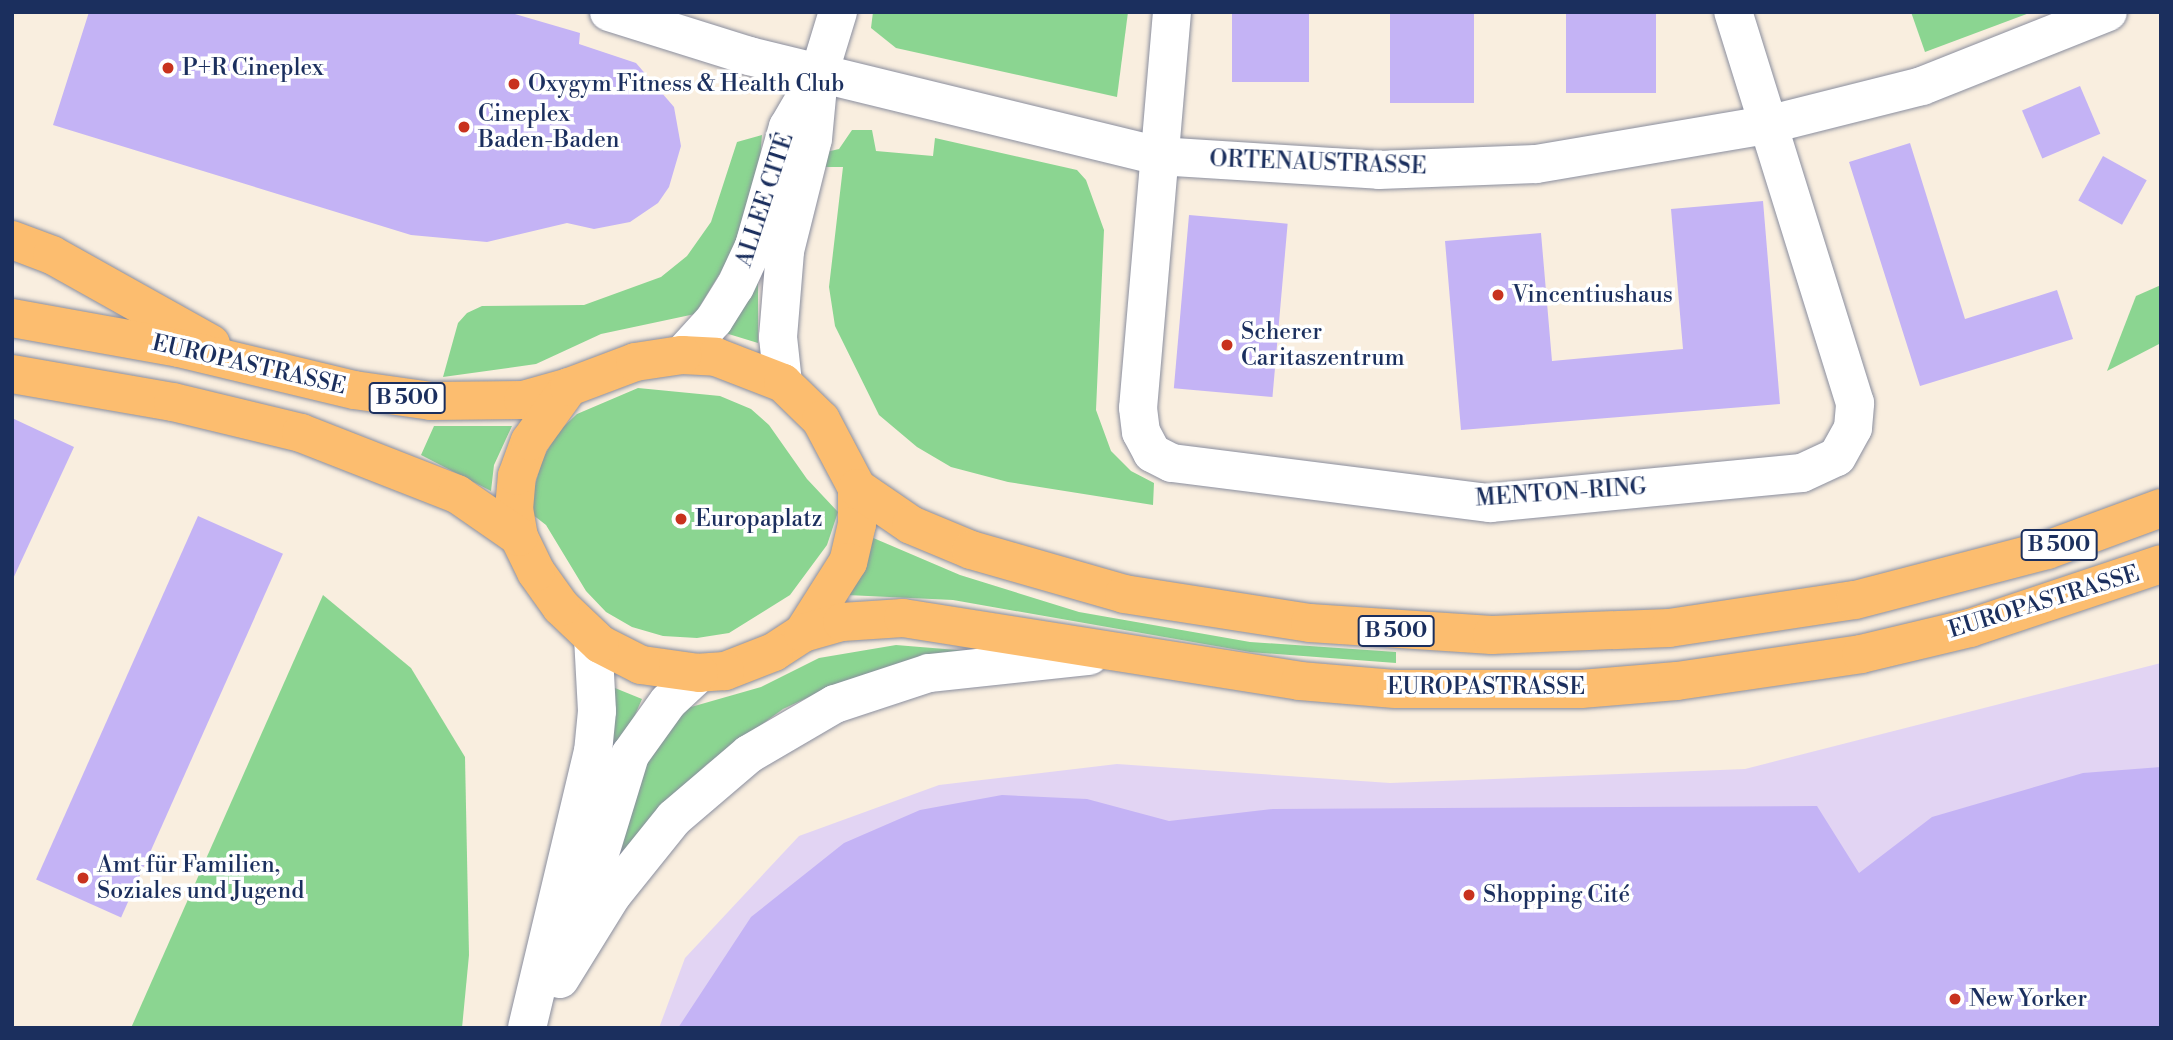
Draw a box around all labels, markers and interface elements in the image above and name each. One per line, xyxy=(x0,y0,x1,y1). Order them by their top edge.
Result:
place label: P+R Cineplex xyxy=(182,54,324,82)
marker: P+R Cineplex xyxy=(160,60,176,76)
place label: Oxygym Fitness & Health Club xyxy=(528,70,844,98)
marker: Oxygym Fitness & Health Club xyxy=(506,76,522,92)
place label: Cineplex Baden-Baden xyxy=(478,100,619,154)
marker: Cineplex Baden-Baden xyxy=(456,119,472,135)
street label: ALLEE CITÉ xyxy=(730,129,800,271)
street label: ORTENAUSTRASSE xyxy=(1209,145,1427,181)
place label: Vincentiushaus xyxy=(1512,281,1673,309)
marker: Vincentiushaus xyxy=(1490,287,1506,303)
place label: Scherer Caritaszentrum xyxy=(1241,318,1405,372)
street label: EUROPASTRASSE xyxy=(149,329,349,401)
marker: Scherer Caritaszentrum xyxy=(1219,337,1235,353)
road number: B 500 xyxy=(368,380,446,416)
street label: MENTON-RING xyxy=(1474,473,1648,513)
place label: Europaplatz xyxy=(695,505,822,533)
marker: Europaplatz xyxy=(673,511,689,527)
road number: B 500 xyxy=(2021,528,2098,562)
street label: EUROPASTRASSE xyxy=(1945,560,2143,644)
road number: B 500 xyxy=(1358,614,1434,648)
street label: EUROPASTRASSE xyxy=(1387,673,1585,701)
place label: Amt für Familien, Soziales und Jugend xyxy=(97,851,304,905)
marker: Amt für Familien, Soziales und Jugend xyxy=(75,870,91,886)
place label: Shopping Cité xyxy=(1483,881,1630,909)
marker: Shopping Cité xyxy=(1461,887,1477,903)
place label: New Yorker xyxy=(1969,985,2087,1013)
marker: New Yorker xyxy=(1947,991,1963,1007)

